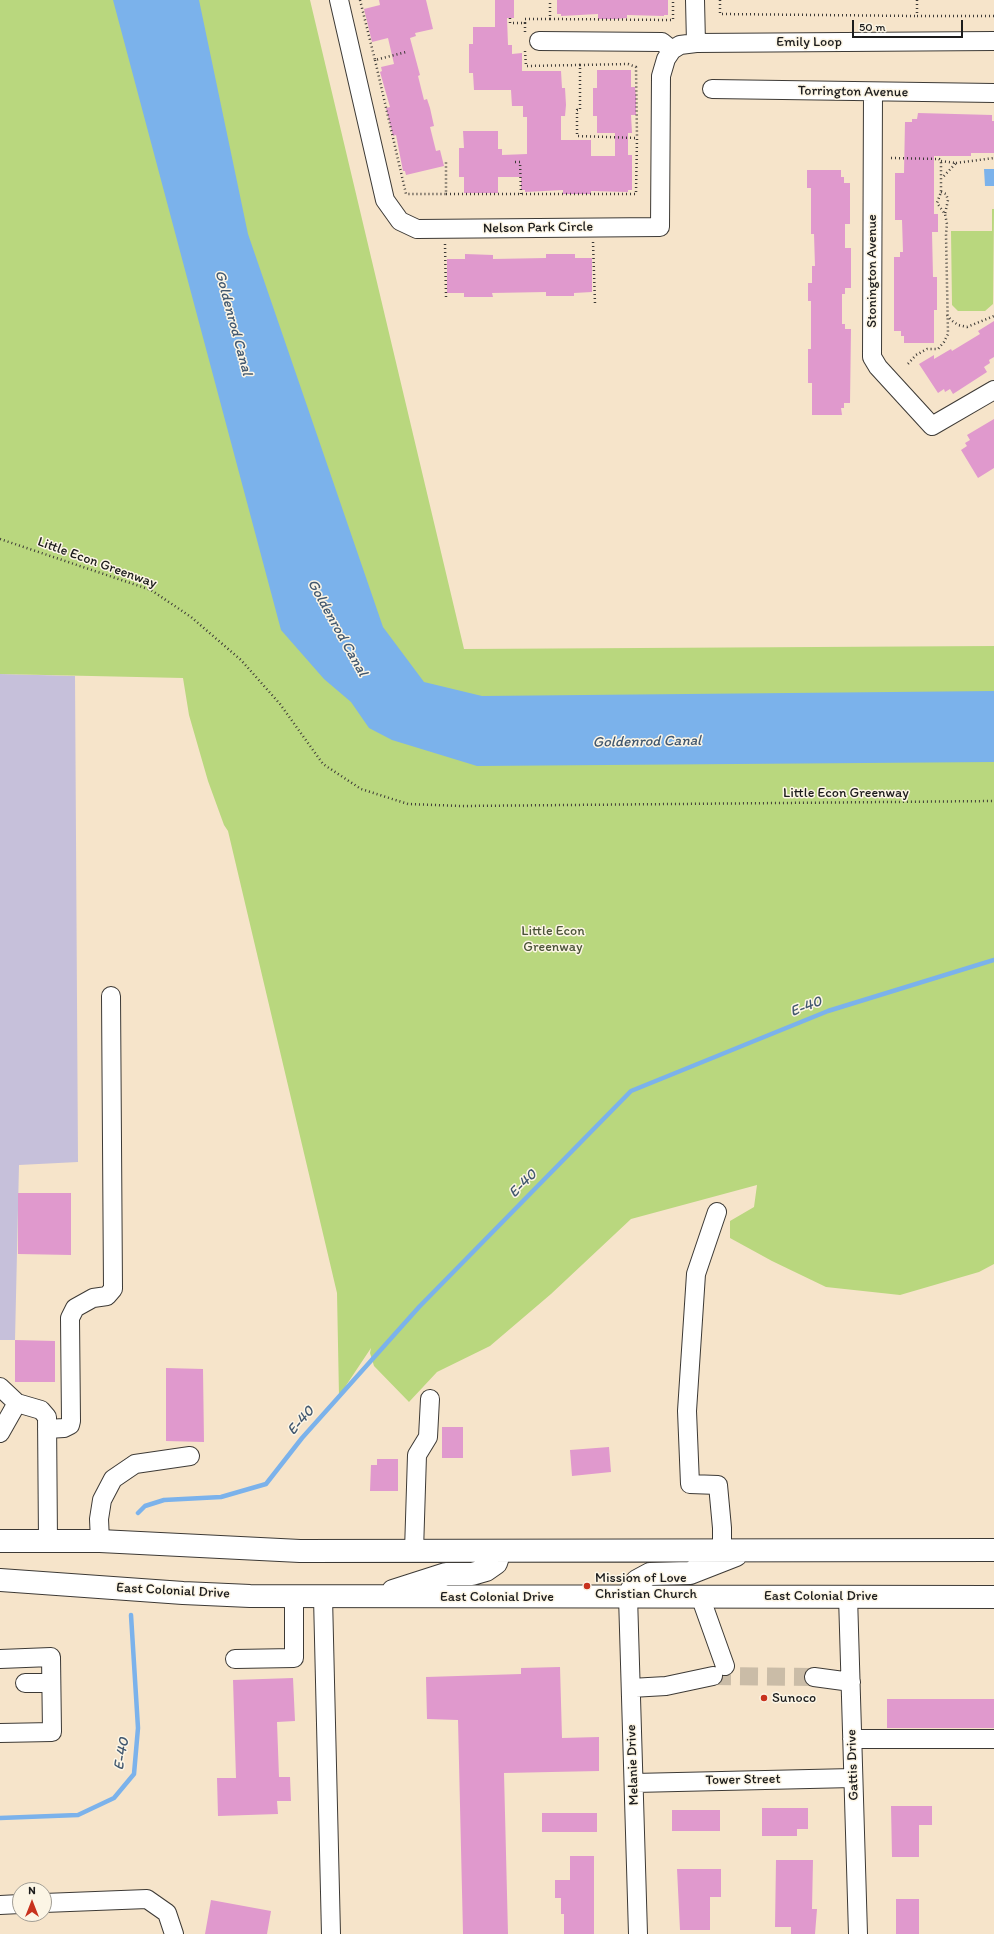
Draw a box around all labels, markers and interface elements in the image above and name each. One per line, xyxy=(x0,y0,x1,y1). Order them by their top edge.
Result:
scale bar xyxy=(854,12,965,38)
text: 50 m xyxy=(859,20,885,34)
street label: Emily Loop xyxy=(776,34,842,50)
street label: Torrington Avenue xyxy=(798,83,908,101)
street label: Stonington Avenue xyxy=(864,214,880,328)
street label: Nelson Park Circle xyxy=(483,219,593,237)
water label: Goldenrod Canal xyxy=(210,268,256,378)
street label: Little Econ Greenway xyxy=(35,534,159,592)
water label: Goldenrod Canal xyxy=(303,576,371,680)
water label: Goldenrod Canal xyxy=(593,732,701,752)
street label: Little Econ Greenway xyxy=(783,785,909,801)
park label: Little Econ Greenway xyxy=(521,923,585,956)
water label: E-40 xyxy=(788,993,824,1021)
water label: E-40 xyxy=(505,1166,541,1202)
water label: E-40 xyxy=(284,1403,318,1439)
place label: Mission of Love Christian Church xyxy=(595,1570,697,1602)
street label: East Colonial Drive xyxy=(116,1580,230,1602)
marker: Mission of Love Christian Church xyxy=(582,1581,592,1591)
street label: East Colonial Drive xyxy=(764,1588,878,1604)
street label: East Colonial Drive xyxy=(440,1589,554,1605)
place label: Sunoco xyxy=(772,1690,816,1706)
marker: Sunoco xyxy=(759,1693,769,1703)
street label: Melanie Drive xyxy=(623,1724,643,1806)
street label: Gattis Drive xyxy=(843,1729,863,1801)
water label: E-40 xyxy=(110,1736,134,1772)
street label: Tower Street xyxy=(705,1771,781,1789)
north arrow xyxy=(12,1882,52,1922)
text: N xyxy=(28,1884,36,1897)

